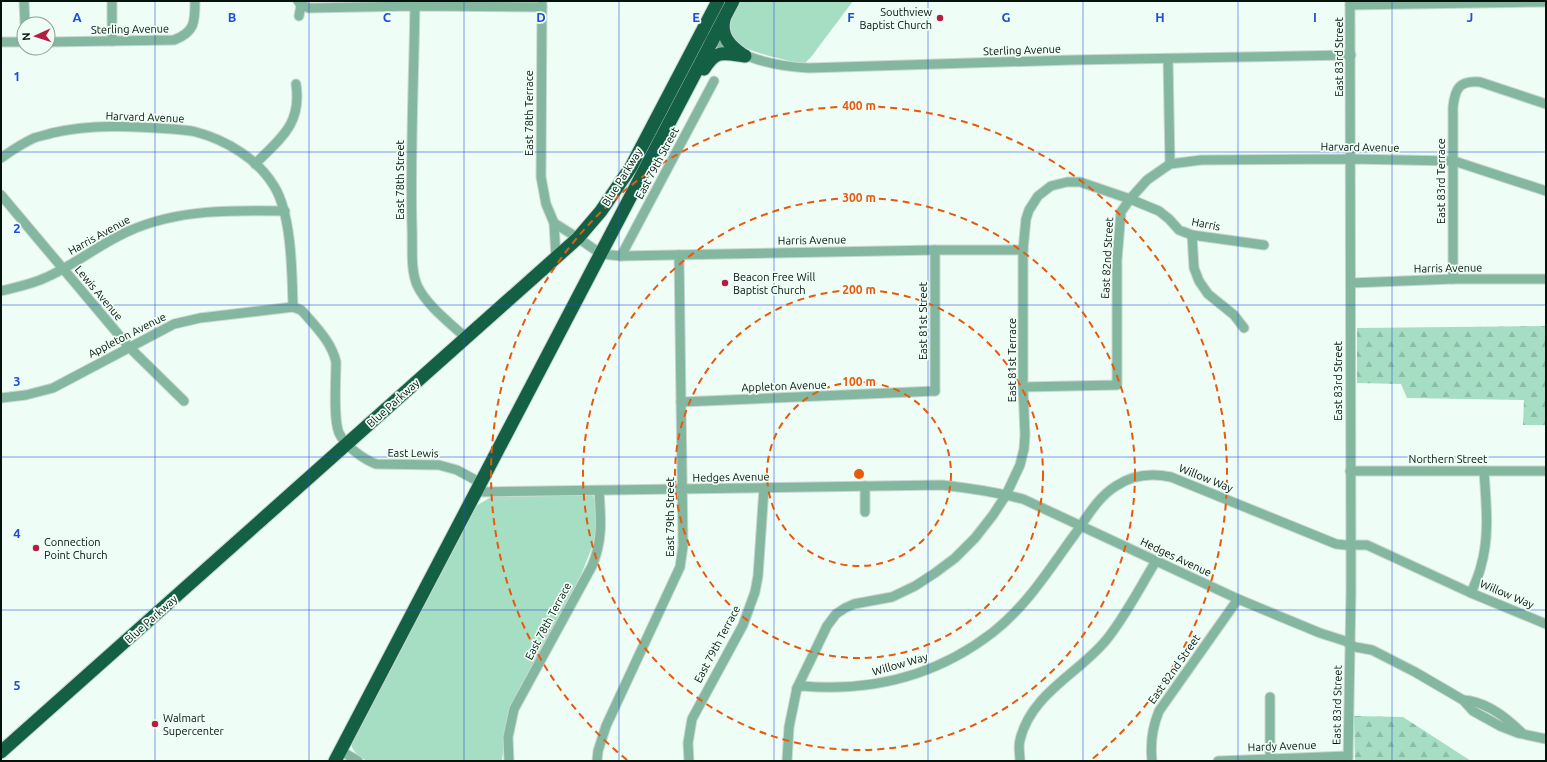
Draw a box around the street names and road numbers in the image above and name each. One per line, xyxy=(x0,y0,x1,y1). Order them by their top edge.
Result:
street label: East 83rd Street xyxy=(1333,16,1345,97)
street label: Sterling Avenue xyxy=(91,22,169,36)
street label: Sterling Avenue xyxy=(983,43,1061,57)
street label: East 78th Terrace xyxy=(523,70,535,156)
street label: Harvard Avenue xyxy=(105,110,185,124)
street label: East 79th Street xyxy=(633,124,681,201)
street label: East 83rd Terrace xyxy=(1435,138,1447,224)
street label: East 78th Street xyxy=(394,139,406,220)
street label: Harvard Avenue xyxy=(1320,140,1400,154)
street label: Blue Parkway xyxy=(599,145,645,208)
street label: Harris Avenue xyxy=(66,213,132,257)
street label: Harris xyxy=(1191,215,1222,233)
street label: East 82nd Street xyxy=(1099,216,1115,299)
street label: Harris Avenue xyxy=(778,233,846,247)
street label: Harris Avenue xyxy=(1414,261,1482,275)
street label: Lewis Avenue xyxy=(73,263,125,323)
street label: East 81st Street xyxy=(917,281,929,360)
street label: Appleton Avenue xyxy=(86,310,168,360)
street label: East 81st Terrace xyxy=(1006,318,1018,402)
street label: East 83rd Street xyxy=(1332,340,1344,421)
street label: Blue Parkway xyxy=(364,376,422,430)
street label: Appleton Avenue xyxy=(741,379,827,393)
street label: East Lewis xyxy=(387,447,439,459)
street label: Northern Street xyxy=(1409,453,1488,465)
street label: Willow Way xyxy=(1177,462,1235,495)
street label: Hedges Avenue xyxy=(692,470,770,484)
street label: East 79th Street xyxy=(664,476,676,557)
street label: Hedges Avenue xyxy=(1139,535,1213,579)
street label: Willow Way xyxy=(1478,577,1536,611)
street label: East 78th Terrace xyxy=(523,580,573,662)
street label: Blue Parkway xyxy=(122,592,180,646)
street label: East 79th Terrace xyxy=(692,603,742,685)
street label: East 82nd Street xyxy=(1146,632,1203,706)
street label: Willow Way xyxy=(871,650,930,678)
street label: East 83rd Street xyxy=(1330,664,1344,745)
street label: Hardy Avenue xyxy=(1247,739,1317,753)

